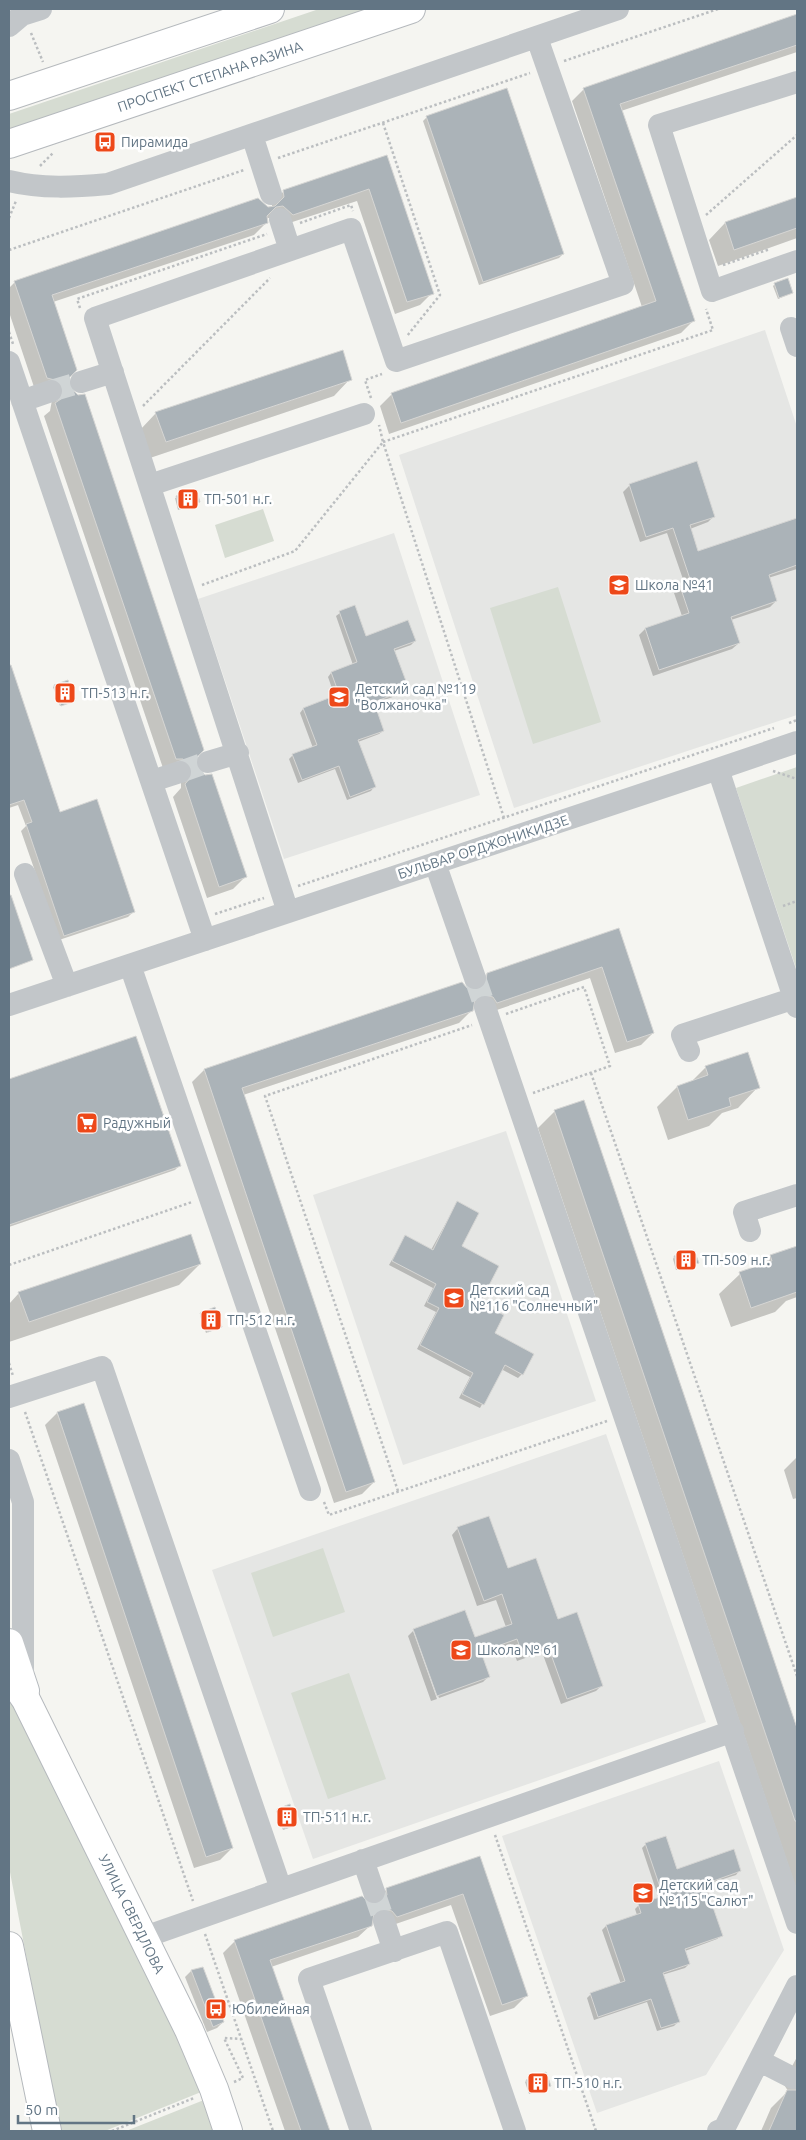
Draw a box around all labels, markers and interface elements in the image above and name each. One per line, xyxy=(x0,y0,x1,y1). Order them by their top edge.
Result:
street label: ПРОСПЕКТ СТЕПАНА РАЗИНА xyxy=(115,38,304,115)
bus stop icon: Пирамида xyxy=(93,130,117,154)
place label: Пирамида xyxy=(121,134,188,150)
building icon: ТП-501 н.г. xyxy=(176,487,200,511)
place label: ТП-501 н.г. xyxy=(204,491,272,507)
school or university icon: Школа №41 xyxy=(607,573,631,597)
place label: Школа №41 xyxy=(635,577,714,593)
building icon: ТП-513 н.г. xyxy=(53,681,77,705)
place label: Детский сад №119 "Волжаночка" xyxy=(355,681,476,713)
place label: ТП-513 н.г. xyxy=(81,685,149,701)
school or university icon: Детский сад №119 "Волжаночка" xyxy=(327,685,351,709)
street label: БУЛЬВАР ОРДЖОНИКИДЗЕ xyxy=(396,812,570,882)
supermarket icon: Радужный xyxy=(75,1111,99,1135)
place label: Радужный xyxy=(103,1115,171,1131)
building icon: ТП-509 н.г. xyxy=(674,1248,698,1272)
place label: ТП-509 н.г. xyxy=(702,1252,770,1268)
place label: Детский сад №116 "Солнечный" xyxy=(470,1282,598,1314)
school or university icon: Детский сад №116 "Солнечный" xyxy=(442,1286,466,1310)
building icon: ТП-512 н.г. xyxy=(199,1308,223,1332)
place label: ТП-512 н.г. xyxy=(227,1312,295,1328)
school or university icon: Школа № 61 xyxy=(449,1638,473,1662)
place label: Школа № 61 xyxy=(477,1642,559,1658)
building icon: ТП-511 н.г. xyxy=(275,1805,299,1829)
place label: ТП-511 н.г. xyxy=(303,1809,371,1825)
street label: УЛИЦА СВЕРДЛОВА xyxy=(96,1852,168,1976)
place label: Детский сад №115 "Салют" xyxy=(659,1877,754,1909)
school or university icon: Детский сад №115 "Салют" xyxy=(631,1881,655,1905)
bus stop icon: Юбилейная xyxy=(204,1997,228,2021)
place label: Юбилейная xyxy=(232,2001,310,2017)
building icon: ТП-510 н.г. xyxy=(526,2071,550,2095)
place label: ТП-510 н.г. xyxy=(554,2075,622,2091)
scale bar xyxy=(18,2092,134,2124)
text: 50 m xyxy=(25,2101,58,2118)

